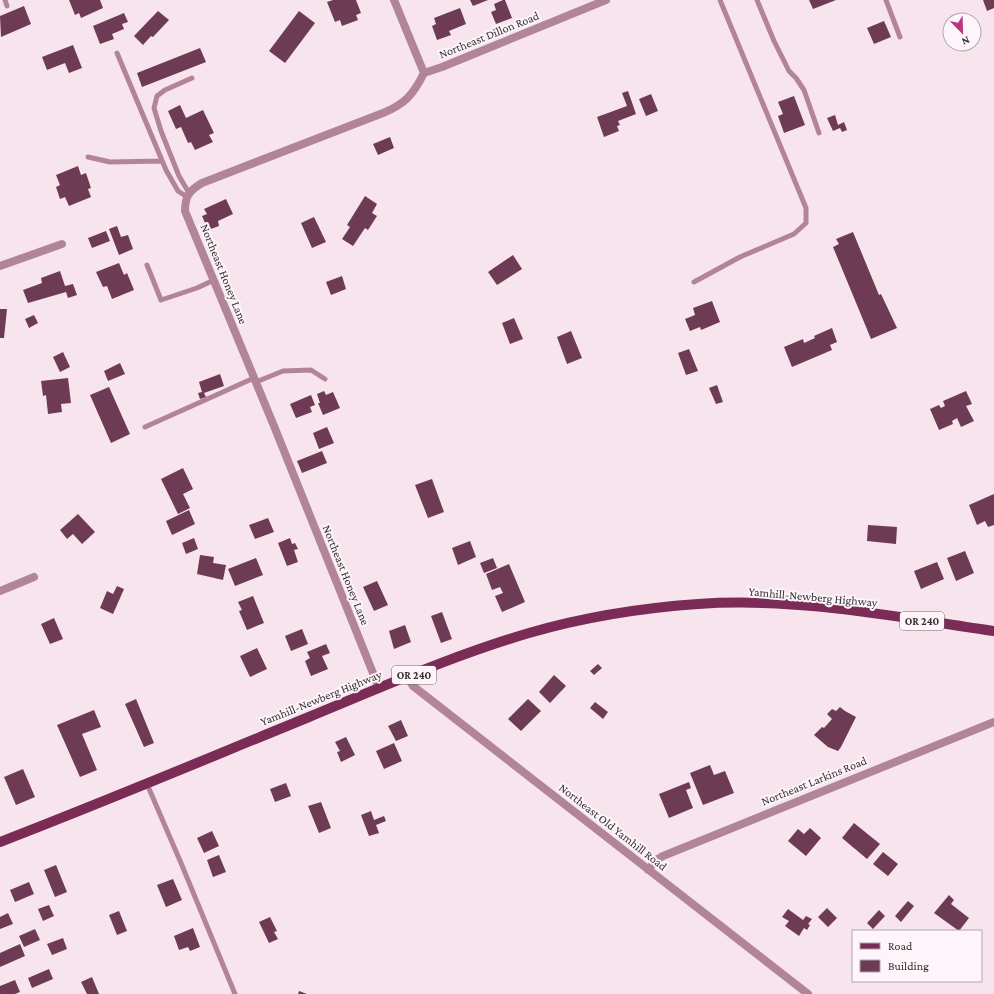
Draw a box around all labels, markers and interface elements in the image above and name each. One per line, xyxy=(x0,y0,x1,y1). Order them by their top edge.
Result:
street label: Northeast Dillon Road xyxy=(437,8,542,61)
north arrow xyxy=(942,12,982,52)
text: N xyxy=(960,34,972,48)
street label: Northeast Honey Lane xyxy=(198,222,250,326)
street label: Northeast Honey Lane xyxy=(320,523,372,627)
street label: Yamhill-Newberg Highway xyxy=(748,584,879,610)
road number: OR 240 xyxy=(900,612,944,630)
road number: OR 240 xyxy=(392,666,436,684)
street label: Yamhill-Newberg Highway xyxy=(258,667,384,729)
street label: Northeast Larkins Road xyxy=(759,753,869,809)
street label: Northeast Old Yamhill Road xyxy=(556,780,670,874)
legend xyxy=(852,930,982,982)
text: Road xyxy=(888,939,913,953)
text: Building xyxy=(888,959,929,973)

